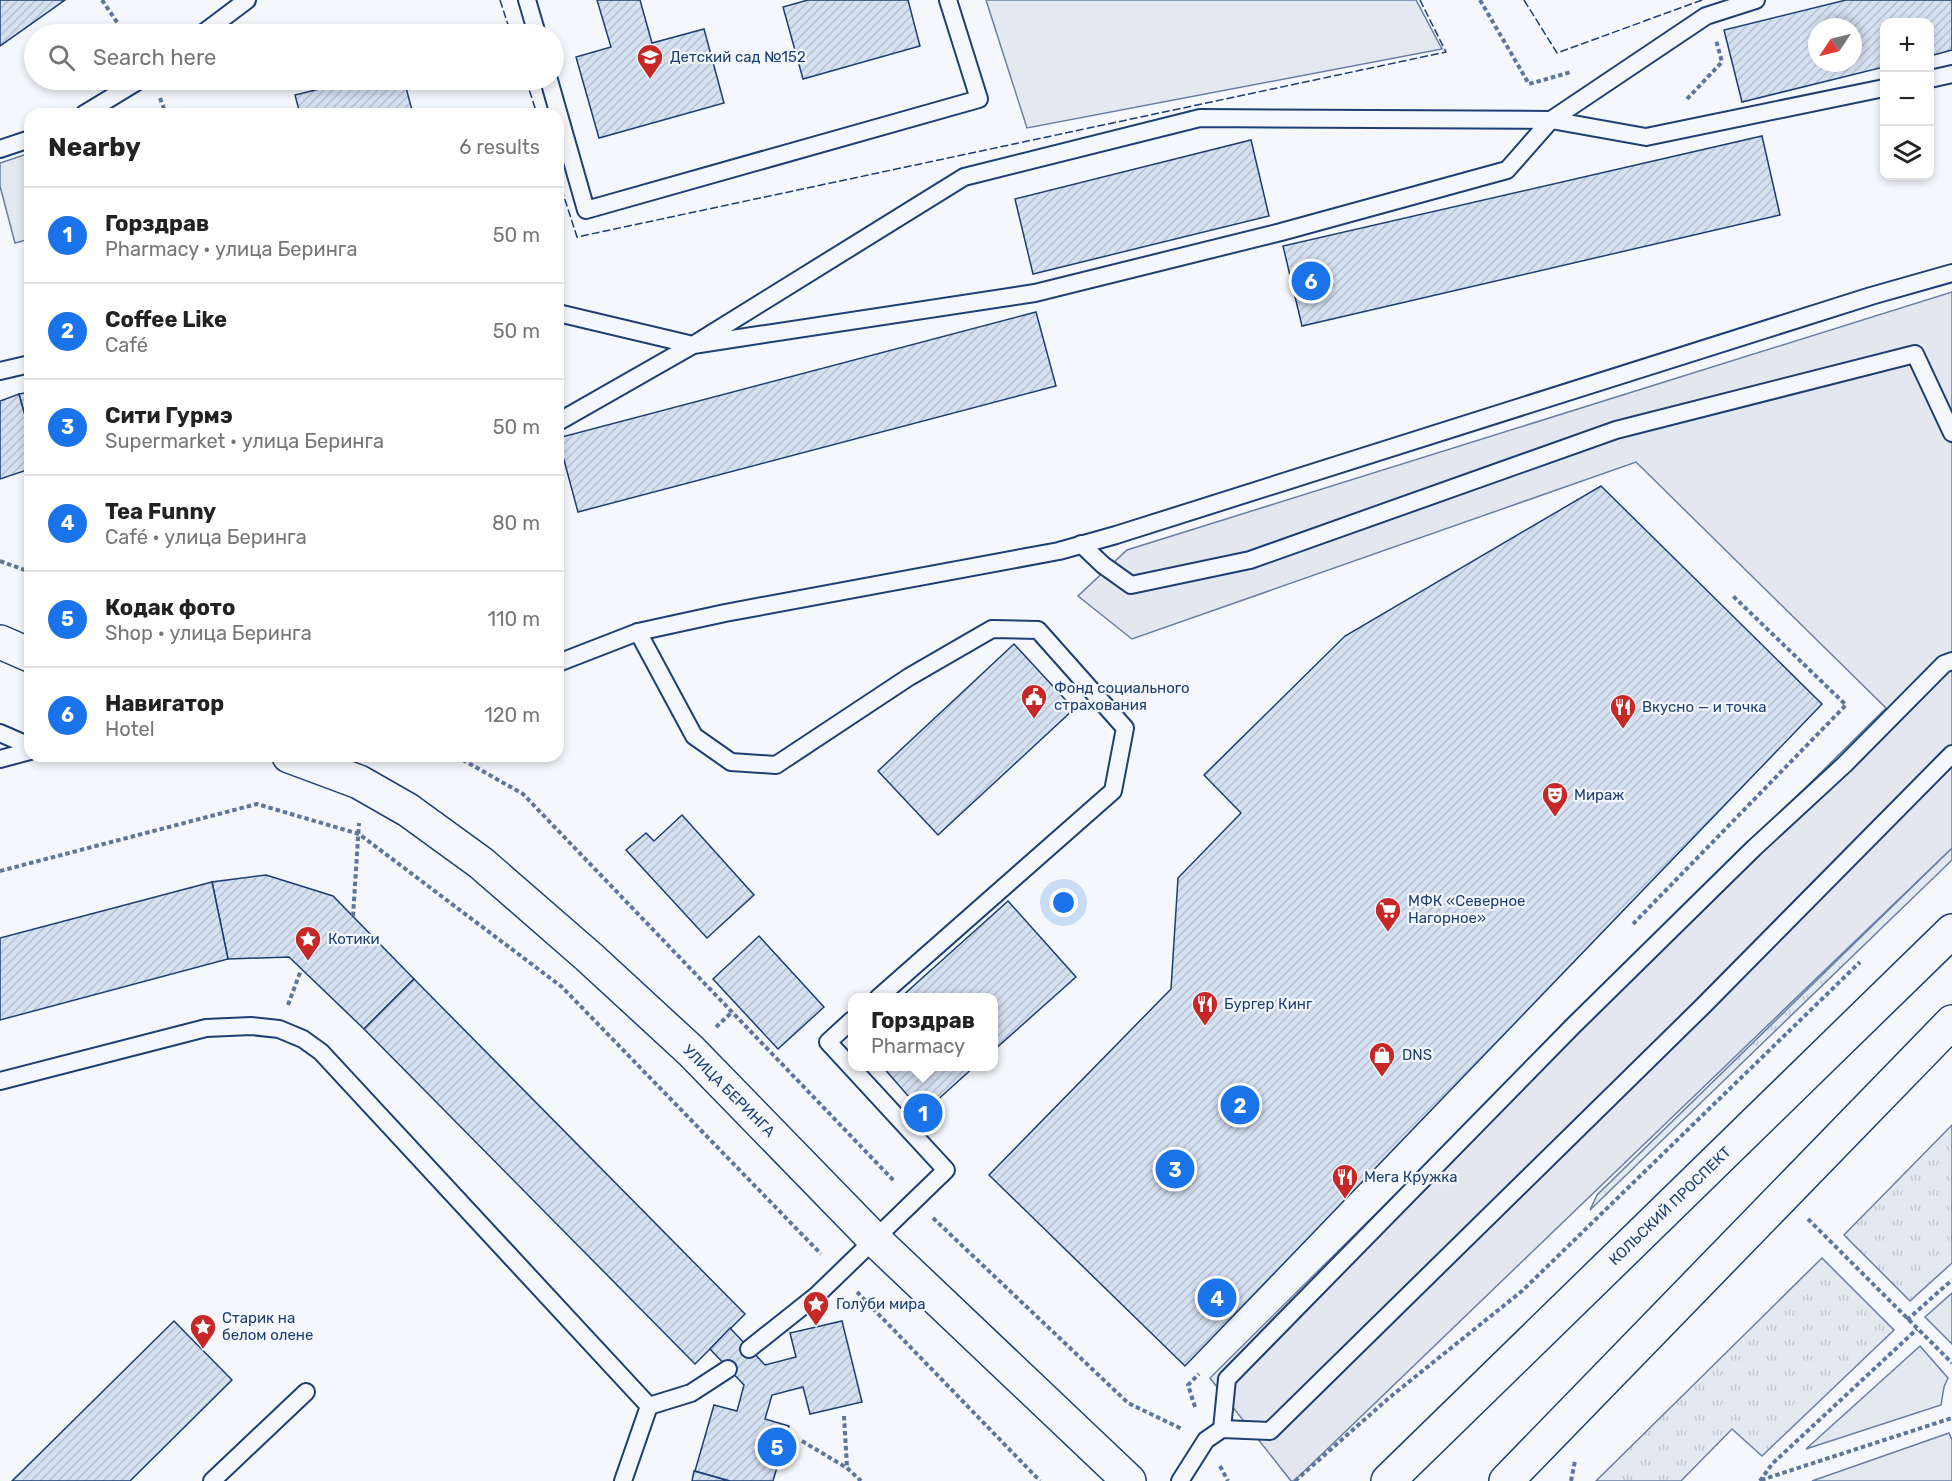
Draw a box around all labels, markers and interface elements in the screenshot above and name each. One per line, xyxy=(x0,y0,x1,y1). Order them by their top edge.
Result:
north arrow xyxy=(1808,18,1862,72)
map controls xyxy=(1880,18,1934,180)
button: + xyxy=(1880,18,1934,72)
search box xyxy=(24,24,564,90)
icon: search xyxy=(45,41,78,74)
school or university icon: Детский сад №152 xyxy=(635,42,665,80)
text: Search here xyxy=(93,44,216,71)
place label: Детский сад №152 xyxy=(670,48,806,66)
button: − xyxy=(1880,72,1934,126)
button: layers xyxy=(1880,126,1934,180)
text: Nearby xyxy=(48,132,141,163)
text: 6 results xyxy=(459,135,540,159)
text: Горздрав xyxy=(105,210,209,237)
text: 1 xyxy=(63,223,72,247)
text: 50 m xyxy=(493,223,540,247)
text: Pharmacy · улица Беринга xyxy=(105,237,357,261)
pin: 6 xyxy=(1292,258,1330,304)
text: Coffee Like xyxy=(105,306,227,333)
text: 2 xyxy=(61,319,74,343)
text: 50 m xyxy=(493,319,540,343)
text: Café xyxy=(105,333,148,357)
text: Сити Гурмэ xyxy=(105,402,233,429)
text: 3 xyxy=(61,415,74,439)
text: 50 m xyxy=(493,415,540,439)
text: Supermarket · улица Беринга xyxy=(105,429,384,453)
text: Tea Funny xyxy=(105,498,216,525)
text: 4 xyxy=(61,511,74,535)
text: 80 m xyxy=(492,511,540,535)
text: Café · улица Беринга xyxy=(105,525,307,549)
text: Кодак фото xyxy=(105,594,235,621)
text: 5 xyxy=(61,607,74,631)
text: 110 m xyxy=(488,607,540,631)
text: Shop · улица Беринга xyxy=(105,621,312,645)
place label: Фонд социального страхования xyxy=(1054,679,1190,714)
public building icon: Фонд социального страхования xyxy=(1019,682,1049,720)
text: Навигатор xyxy=(105,690,224,717)
restaurant icon: Вкусно — и точка xyxy=(1608,692,1638,730)
place label: Вкусно — и точка xyxy=(1642,698,1767,716)
text: 6 xyxy=(61,703,74,727)
text: 120 m xyxy=(484,703,540,727)
text: Hotel xyxy=(105,717,155,741)
theatre icon: Мираж xyxy=(1540,780,1570,818)
place label: Мираж xyxy=(1574,786,1624,804)
your location xyxy=(1049,888,1078,917)
place label: МФК «Северное Нагорное» xyxy=(1408,892,1525,927)
supermarket icon: МФК «Северное Нагорное» xyxy=(1373,895,1403,933)
place icon: Котики xyxy=(293,924,323,962)
place label: Котики xyxy=(328,930,380,948)
restaurant icon: Бургер Кинг xyxy=(1190,989,1220,1027)
popup xyxy=(848,993,998,1071)
place label: Бургер Кинг xyxy=(1224,995,1313,1013)
text: Горздрав xyxy=(871,1007,975,1034)
text: Pharmacy xyxy=(871,1034,965,1058)
shop icon: DNS xyxy=(1367,1040,1397,1078)
street label: УЛИЦА БЕРИНГА xyxy=(679,1041,779,1141)
place label: DNS xyxy=(1402,1046,1432,1064)
pin: 2 xyxy=(1220,1082,1260,1128)
pin: 1 xyxy=(904,1090,942,1136)
street label: КОЛЬСКИЙ ПРОСПЕКТ xyxy=(1605,1143,1735,1269)
pin: 3 xyxy=(1156,1146,1194,1192)
restaurant icon: Мега Кружка xyxy=(1330,1162,1360,1200)
place label: Мега Кружка xyxy=(1364,1168,1458,1186)
pin: 4 xyxy=(1198,1276,1236,1320)
place icon: Голуби мира xyxy=(801,1289,831,1327)
place label: Голуби мира xyxy=(836,1295,925,1313)
place label: Старик на белом олене xyxy=(222,1309,313,1344)
place icon: Старик на белом олене xyxy=(188,1312,218,1350)
pin: 5 xyxy=(758,1424,796,1470)

